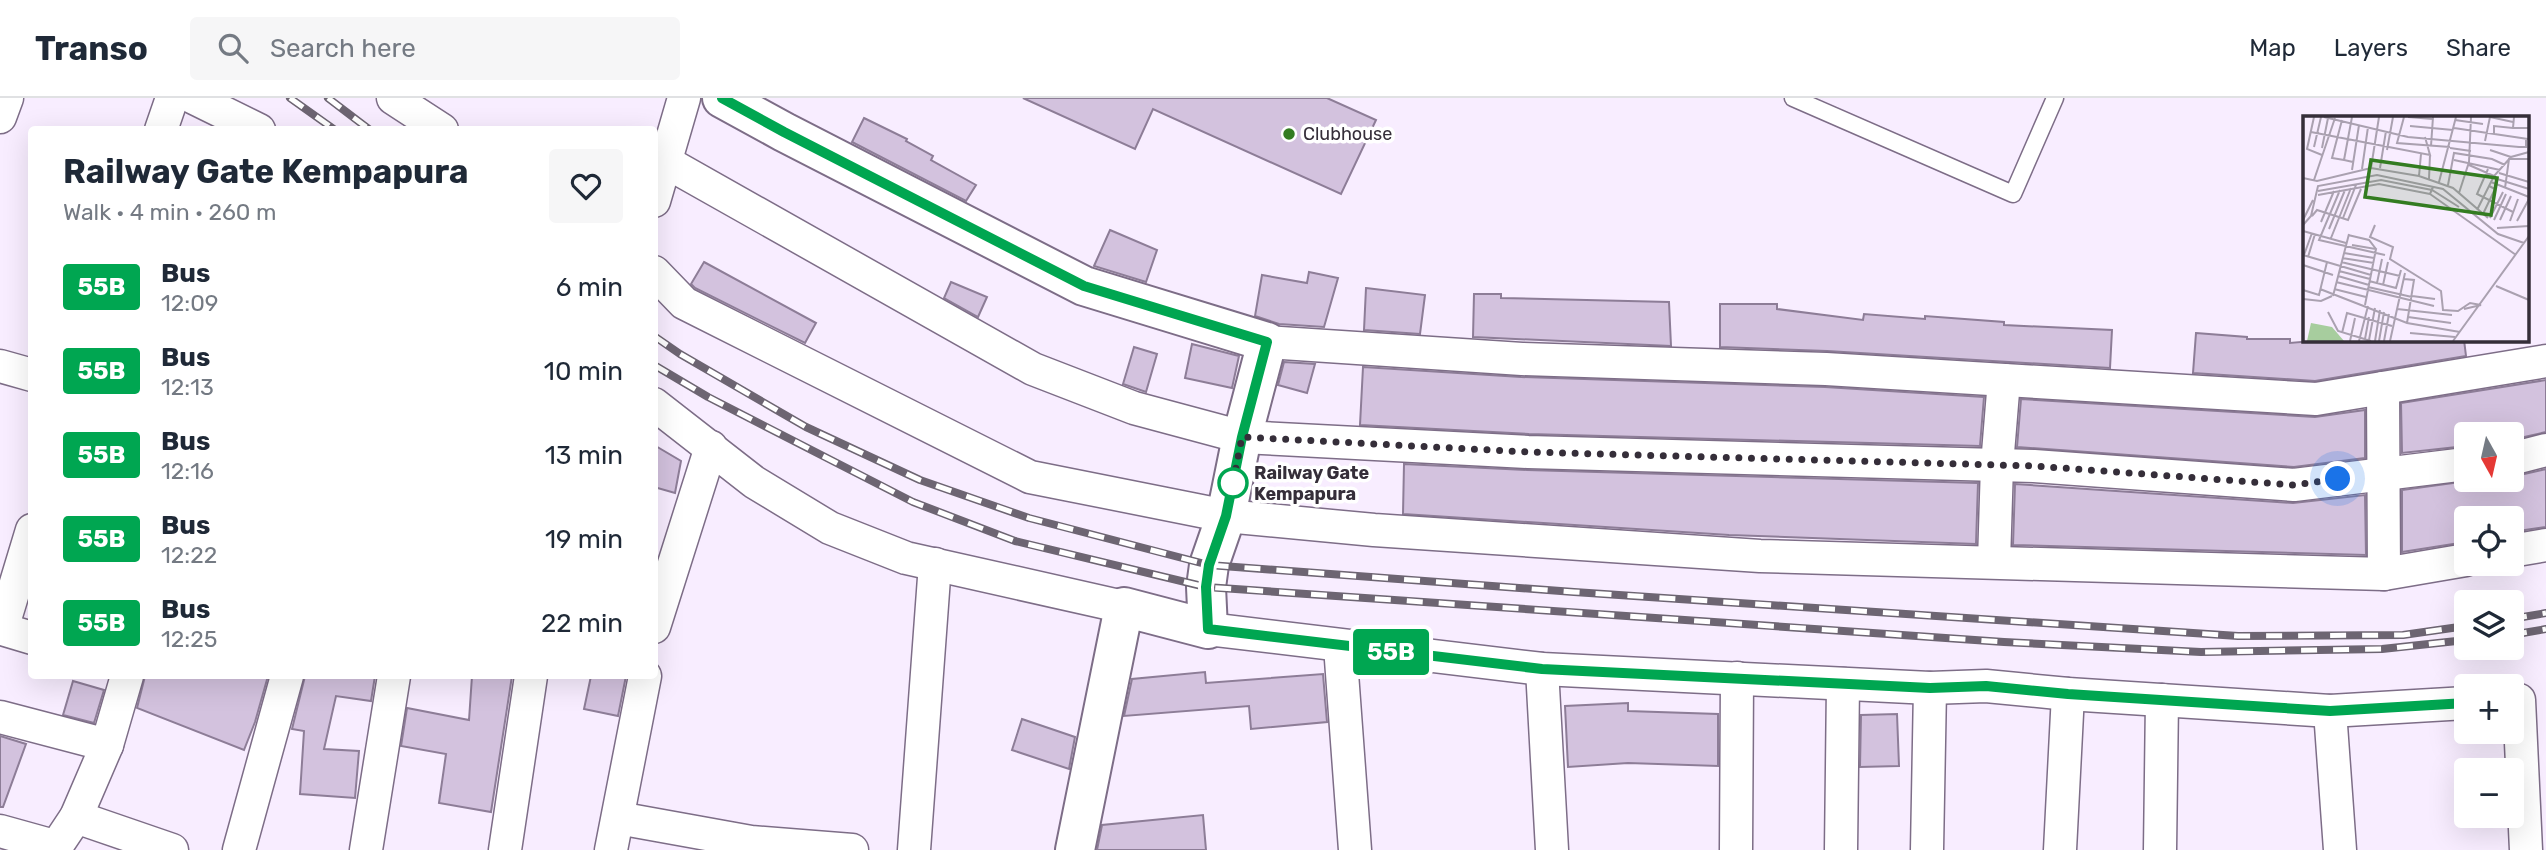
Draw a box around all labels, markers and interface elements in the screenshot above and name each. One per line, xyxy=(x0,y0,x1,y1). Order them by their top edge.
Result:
search box xyxy=(190,17,680,80)
text: Transo xyxy=(35,29,148,68)
icon: search xyxy=(214,29,252,67)
text: Search here xyxy=(270,33,416,64)
text: Map xyxy=(2249,34,2296,62)
text: Layers xyxy=(2334,34,2408,62)
text: Share xyxy=(2446,34,2511,62)
inset map xyxy=(2303,116,2528,341)
place label: Clubhouse xyxy=(1303,123,1392,145)
marker: Clubhouse xyxy=(1281,126,1297,142)
button: heart xyxy=(549,149,623,223)
text: Railway Gate Kempapura xyxy=(63,152,468,191)
text: Walk · 4 min · 260 m xyxy=(63,198,277,226)
text: Bus xyxy=(161,258,210,289)
text: 6 min xyxy=(556,272,623,303)
text: 55B xyxy=(78,273,125,301)
text: 12:09 xyxy=(161,289,218,317)
text: Bus xyxy=(161,342,210,373)
text: 10 min xyxy=(544,356,623,387)
text: 55B xyxy=(78,357,125,385)
text: 12:13 xyxy=(161,373,214,401)
north arrow xyxy=(2454,422,2524,492)
map controls xyxy=(2454,422,2524,828)
text: Bus xyxy=(161,426,210,457)
text: 13 min xyxy=(545,440,623,471)
text: 55B xyxy=(78,441,125,469)
text: 12:16 xyxy=(161,457,214,485)
your location xyxy=(2320,461,2355,496)
place label: Railway Gate Kempapura xyxy=(1254,462,1369,505)
marker: Railway Gate Kempapura xyxy=(1218,468,1248,498)
button: locate xyxy=(2454,506,2524,576)
text: Bus xyxy=(161,510,210,541)
text: 19 min xyxy=(545,524,623,555)
text: 55B xyxy=(78,525,125,553)
text: 12:22 xyxy=(161,541,217,569)
button: layers xyxy=(2454,590,2524,660)
text: Bus xyxy=(161,594,210,625)
text: 22 min xyxy=(541,608,623,639)
text: 55B xyxy=(78,609,125,637)
text: 12:25 xyxy=(161,625,217,653)
line badge: 55B xyxy=(1351,629,1431,675)
text: 55B xyxy=(1367,638,1415,666)
button: + xyxy=(2454,674,2524,744)
button: − xyxy=(2454,758,2524,828)

